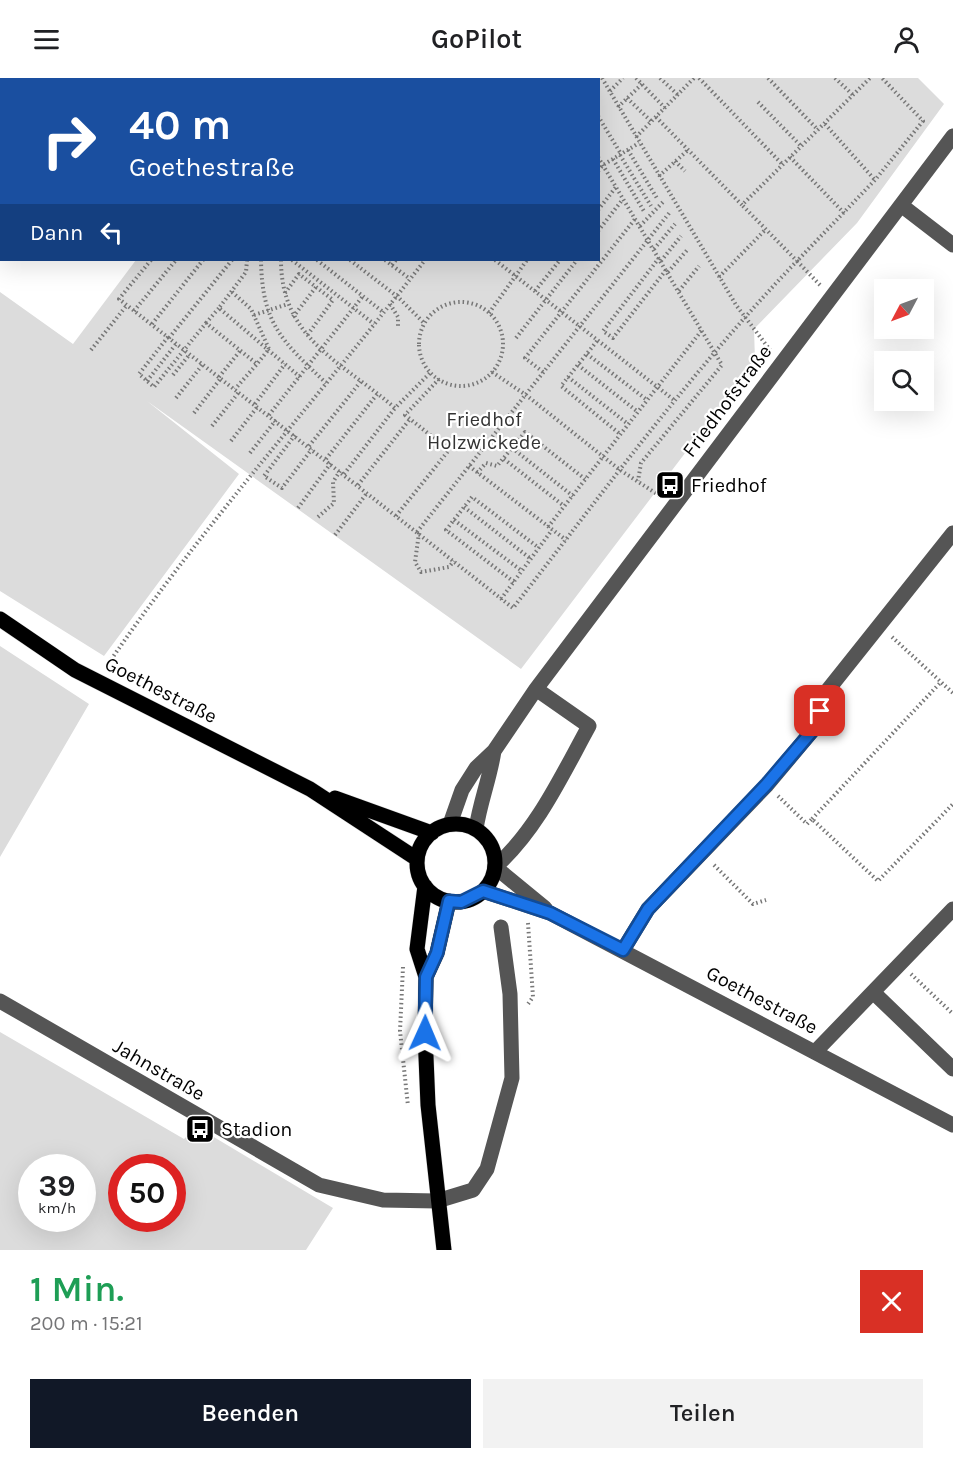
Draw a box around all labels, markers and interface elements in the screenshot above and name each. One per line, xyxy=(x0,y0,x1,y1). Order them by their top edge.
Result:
icon: menu xyxy=(30,23,63,56)
text: GoPilot xyxy=(431,23,522,55)
icon: person xyxy=(890,23,923,56)
text: 40 m xyxy=(129,100,231,150)
icon: right xyxy=(30,102,108,180)
text: Goethestraße xyxy=(129,151,295,183)
icon: left xyxy=(95,216,128,249)
text: Dann xyxy=(30,220,83,246)
north arrow xyxy=(874,279,934,339)
map controls xyxy=(874,279,934,411)
street label: Friedhofstraße xyxy=(677,341,777,461)
button: search xyxy=(874,351,934,411)
park label: Friedhof Holzwickede xyxy=(427,408,541,454)
bus stop icon: Friedhof xyxy=(654,469,686,501)
place label: Friedhof xyxy=(691,474,767,497)
street label: Goethestraße xyxy=(101,652,221,728)
pin xyxy=(794,685,845,736)
icon: arrive xyxy=(803,694,836,727)
street label: Goethestraße xyxy=(702,961,822,1039)
position arrow xyxy=(393,1001,457,1065)
street label: Jahnstraße xyxy=(109,1035,209,1105)
bus stop icon: Stadion xyxy=(184,1113,216,1145)
place label: Stadion xyxy=(221,1118,292,1141)
speed limit sign: 50 xyxy=(108,1154,186,1232)
text: 39 xyxy=(39,1168,75,1204)
text: km/h xyxy=(38,1199,76,1217)
text: 1 Min. xyxy=(30,1268,124,1310)
button: close xyxy=(860,1270,923,1333)
text: 200 m · 15:21 xyxy=(30,1312,143,1335)
button: Beenden xyxy=(30,1379,471,1448)
button: Teilen xyxy=(483,1379,923,1448)

